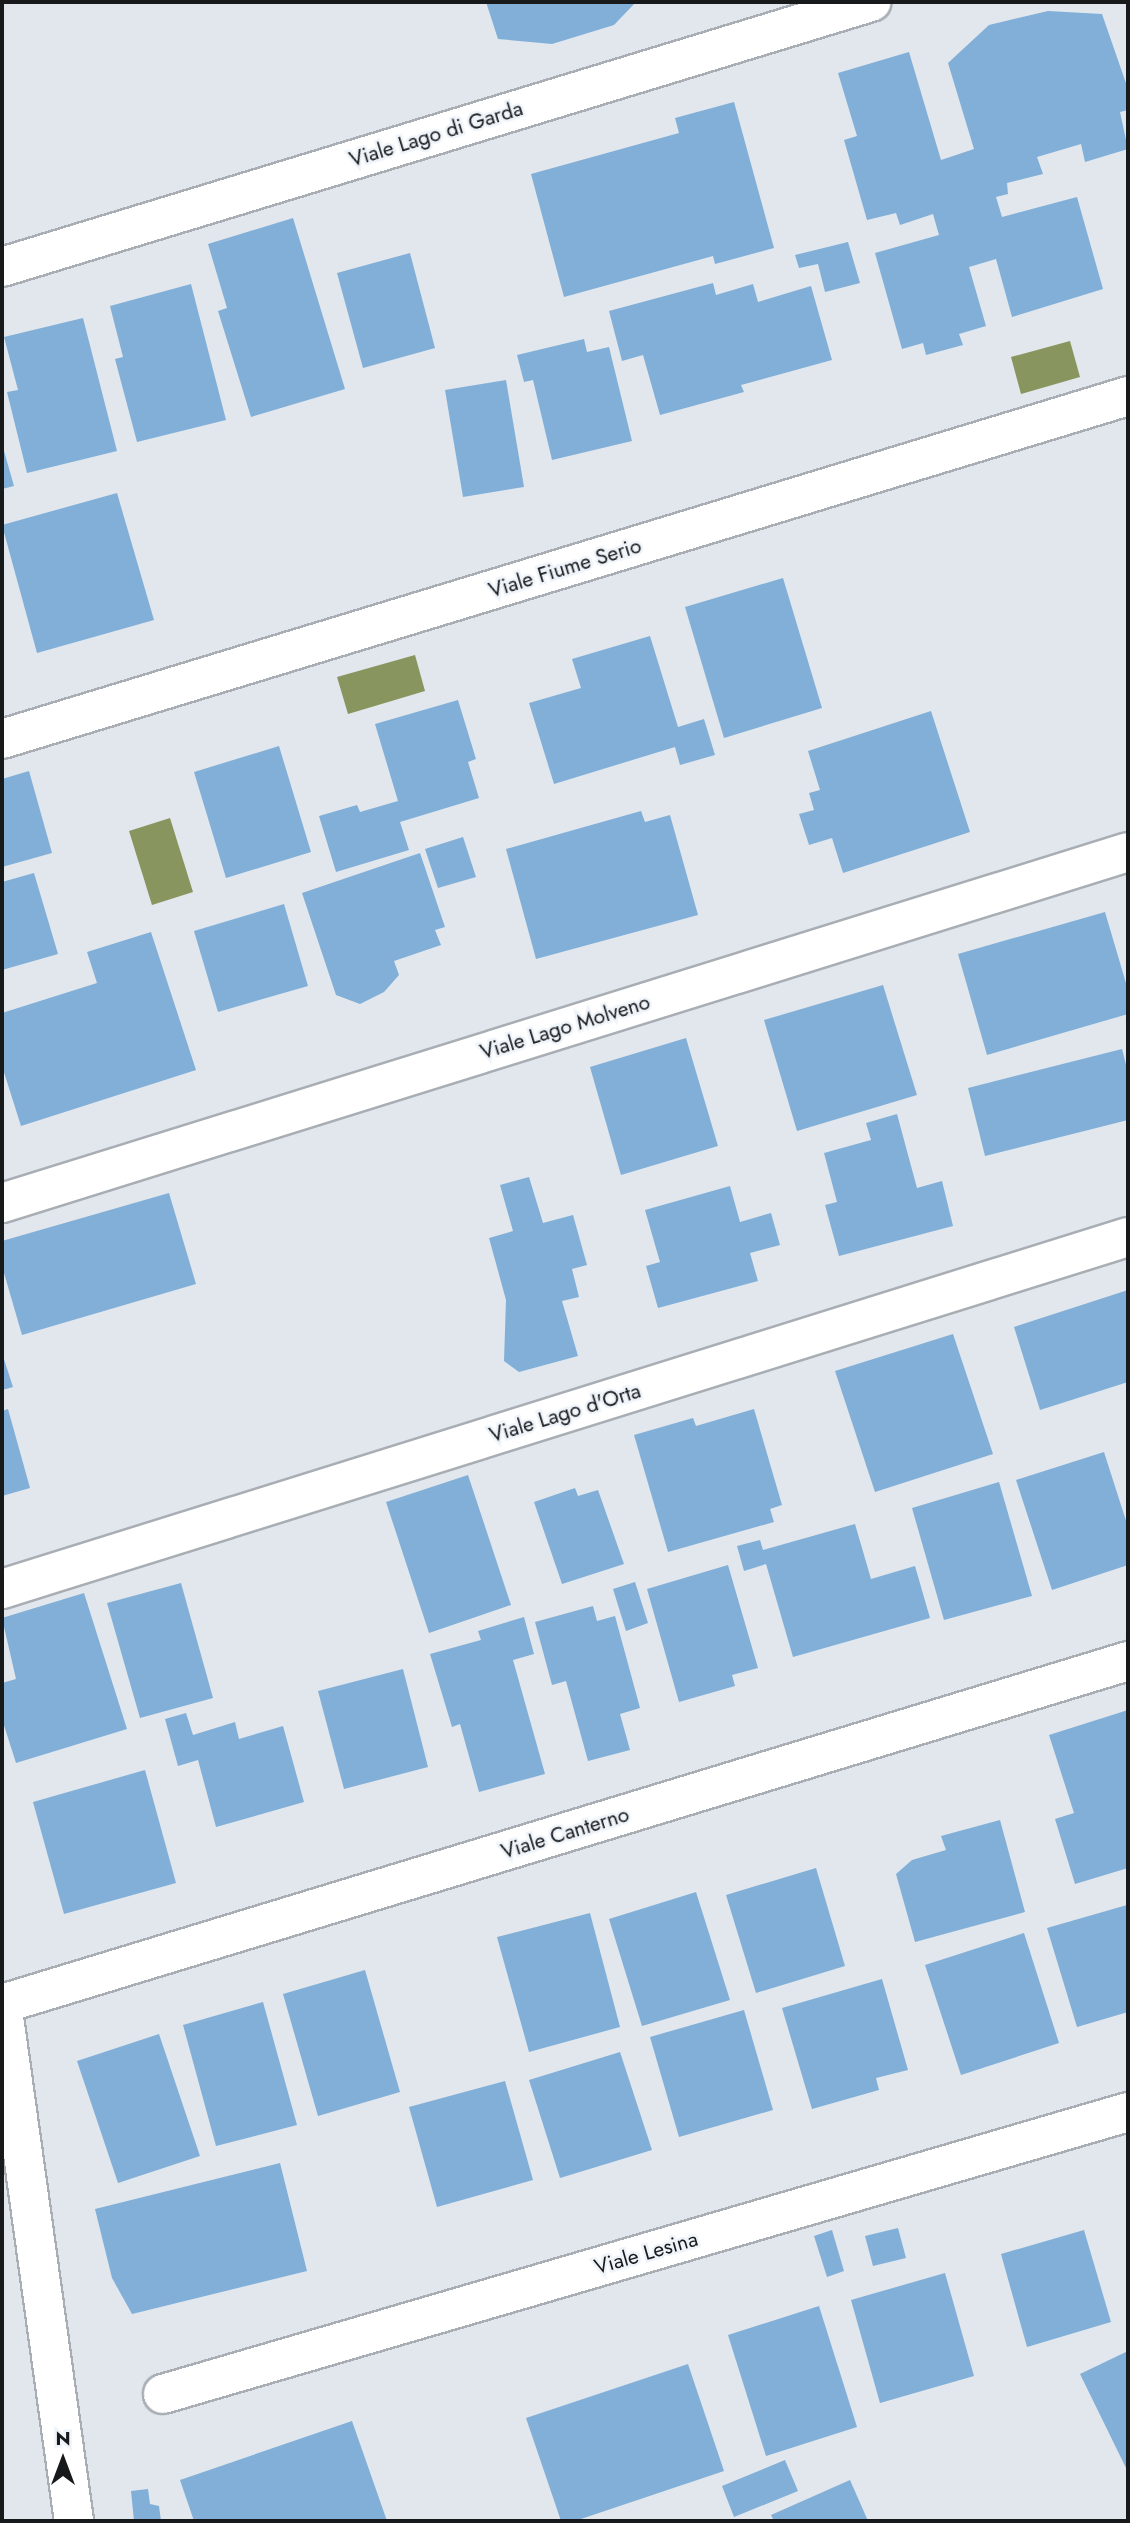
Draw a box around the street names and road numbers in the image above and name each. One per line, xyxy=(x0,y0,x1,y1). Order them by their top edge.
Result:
street label: Viale Lago di Garda xyxy=(346,96,526,172)
street label: Viale Fiume Serio xyxy=(486,533,644,603)
street label: Viale Lago Molveno xyxy=(477,989,653,1065)
street label: Viale Lago d'Orta xyxy=(486,1378,644,1448)
street label: Viale Canterno xyxy=(498,1802,632,1864)
street label: Viale Lesina xyxy=(591,2226,701,2280)

